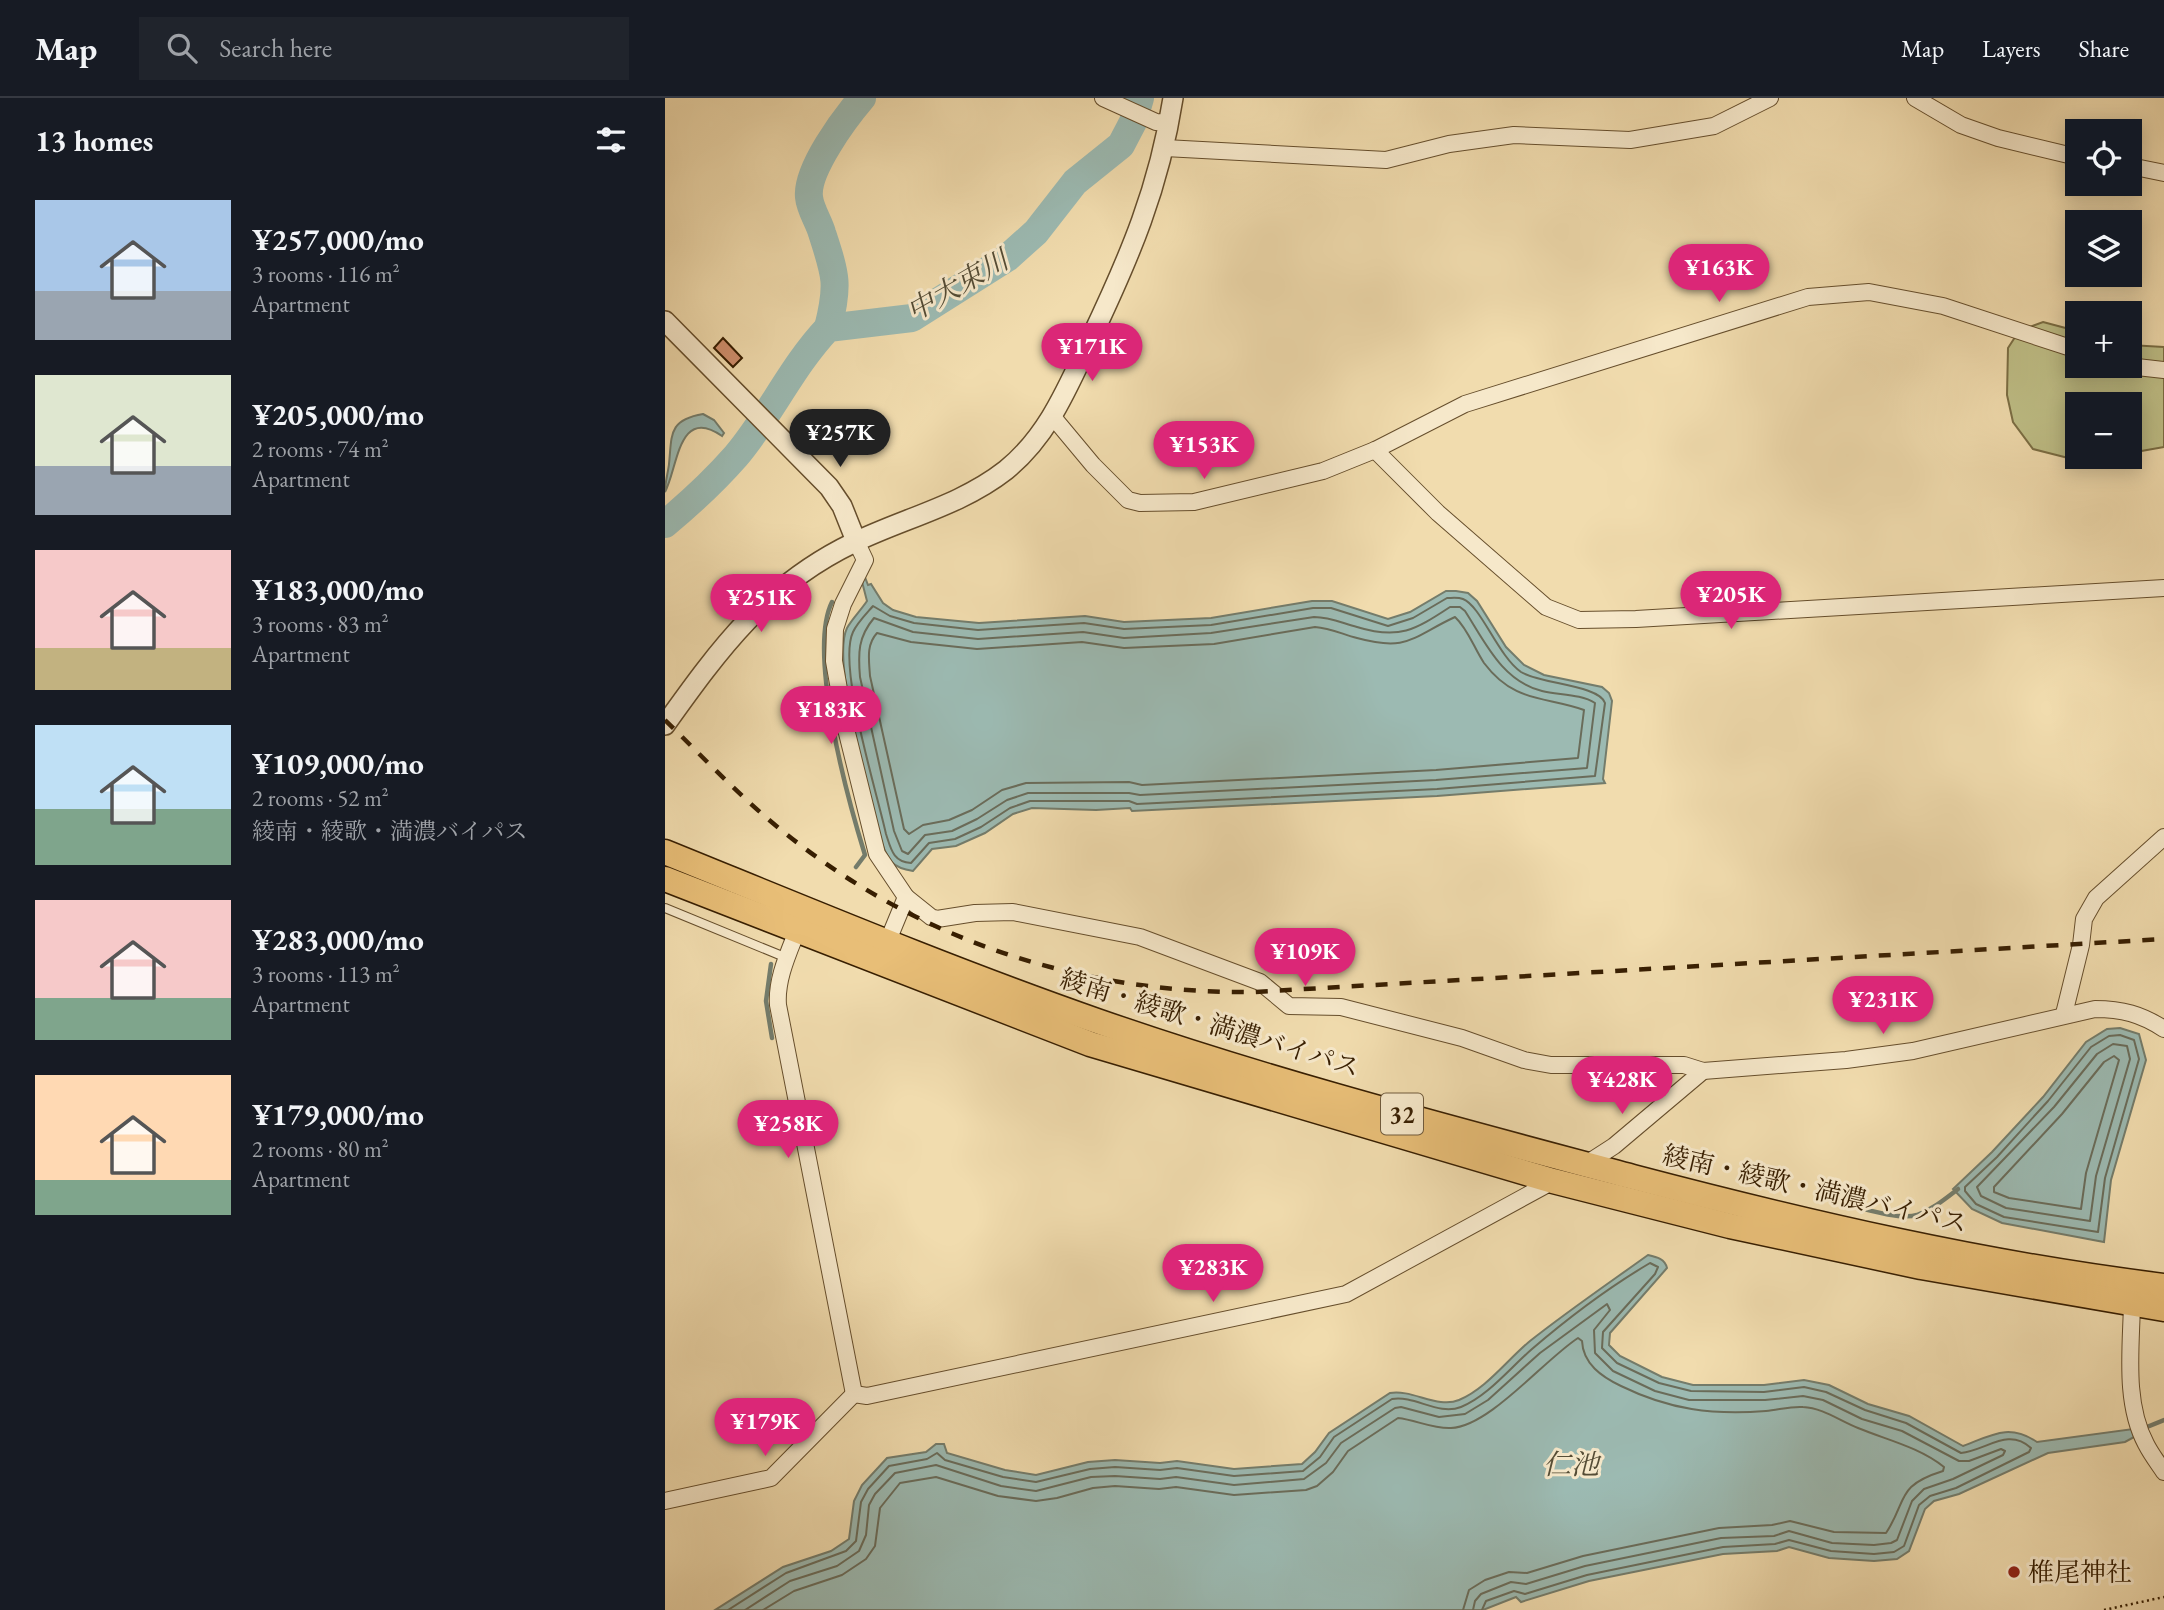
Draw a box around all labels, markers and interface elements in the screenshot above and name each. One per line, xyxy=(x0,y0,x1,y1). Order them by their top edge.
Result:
search box xyxy=(139,17,629,80)
text: Map xyxy=(35,27,97,70)
icon: search xyxy=(163,29,201,67)
text: Search here xyxy=(219,31,332,65)
text: Map xyxy=(1901,33,1944,64)
text: Layers xyxy=(1982,33,2041,64)
text: Share xyxy=(2079,33,2129,64)
map controls xyxy=(2065,119,2142,469)
button: locate xyxy=(2065,119,2142,196)
text: 13 homes xyxy=(35,121,153,160)
icon: filters xyxy=(592,121,630,159)
button: layers xyxy=(2065,210,2142,287)
text: ¥257,000/mo xyxy=(252,220,424,259)
icon: home xyxy=(91,228,175,312)
water label: 中大束川 xyxy=(899,240,1017,329)
pin: ¥163K xyxy=(1670,244,1768,304)
text: ¥163K xyxy=(1684,252,1754,282)
text: 3 rooms · 116 m² xyxy=(252,259,400,289)
text: Apartment xyxy=(252,289,350,319)
button: + xyxy=(2065,301,2142,378)
pin: ¥171K xyxy=(1043,324,1141,383)
text: ¥171K xyxy=(1057,331,1127,361)
button: − xyxy=(2065,392,2142,469)
text: ¥205,000/mo xyxy=(252,395,424,434)
icon: home xyxy=(91,403,175,487)
pin: ¥257K xyxy=(791,410,889,469)
text: ¥257K xyxy=(805,417,875,447)
pin: ¥153K xyxy=(1155,422,1253,481)
text: ¥153K xyxy=(1169,429,1239,459)
text: 2 rooms · 74 m² xyxy=(252,434,389,464)
text: Apartment xyxy=(252,464,350,494)
text: ¥183,000/mo xyxy=(252,570,424,609)
pin: ¥205K xyxy=(1682,572,1780,631)
pin: ¥251K xyxy=(712,574,810,634)
icon: home xyxy=(91,578,175,662)
text: ¥205K xyxy=(1696,579,1766,609)
text: ¥251K xyxy=(726,582,796,612)
text: 3 rooms · 83 m² xyxy=(252,609,389,639)
text: Apartment xyxy=(252,639,350,669)
pin: ¥183K xyxy=(782,686,880,746)
text: ¥183K xyxy=(796,694,866,724)
text: ¥109,000/mo xyxy=(252,744,424,783)
icon: home xyxy=(91,753,175,837)
text: 2 rooms · 52 m² xyxy=(252,783,389,813)
text: 綾南・綾歌・満濃バイパス xyxy=(252,816,528,846)
text: ¥283,000/mo xyxy=(252,920,424,959)
icon: home xyxy=(91,928,175,1012)
pin: ¥109K xyxy=(1256,928,1354,988)
text: ¥109K xyxy=(1270,936,1340,966)
text: 3 rooms · 113 m² xyxy=(252,959,400,989)
street label: 綾南・綾歌・満濃バイパス xyxy=(1056,961,1364,1085)
pin: ¥231K xyxy=(1834,976,1932,1036)
text: ¥231K xyxy=(1848,984,1918,1014)
text: Apartment xyxy=(252,989,350,1019)
pin: ¥428K xyxy=(1573,1056,1671,1116)
text: ¥428K xyxy=(1587,1064,1657,1094)
road number: 32 xyxy=(1381,1094,1423,1134)
text: ¥179,000/mo xyxy=(252,1095,424,1134)
pin: ¥258K xyxy=(739,1100,837,1160)
icon: home xyxy=(91,1103,175,1187)
text: ¥258K xyxy=(753,1108,823,1138)
text: 2 rooms · 80 m² xyxy=(252,1134,389,1164)
street label: 綾南・綾歌・満濃バイパス xyxy=(1659,1137,1971,1241)
text: Apartment xyxy=(252,1164,350,1194)
pin: ¥283K xyxy=(1164,1244,1262,1304)
text: ¥283K xyxy=(1178,1252,1248,1282)
pin: ¥179K xyxy=(716,1398,814,1458)
text: ¥179K xyxy=(730,1406,800,1436)
water label: 仁池 xyxy=(1543,1446,1602,1482)
place label: 椎尾神社 xyxy=(2028,1555,2132,1589)
marker: 椎尾神社 xyxy=(2006,1564,2022,1580)

